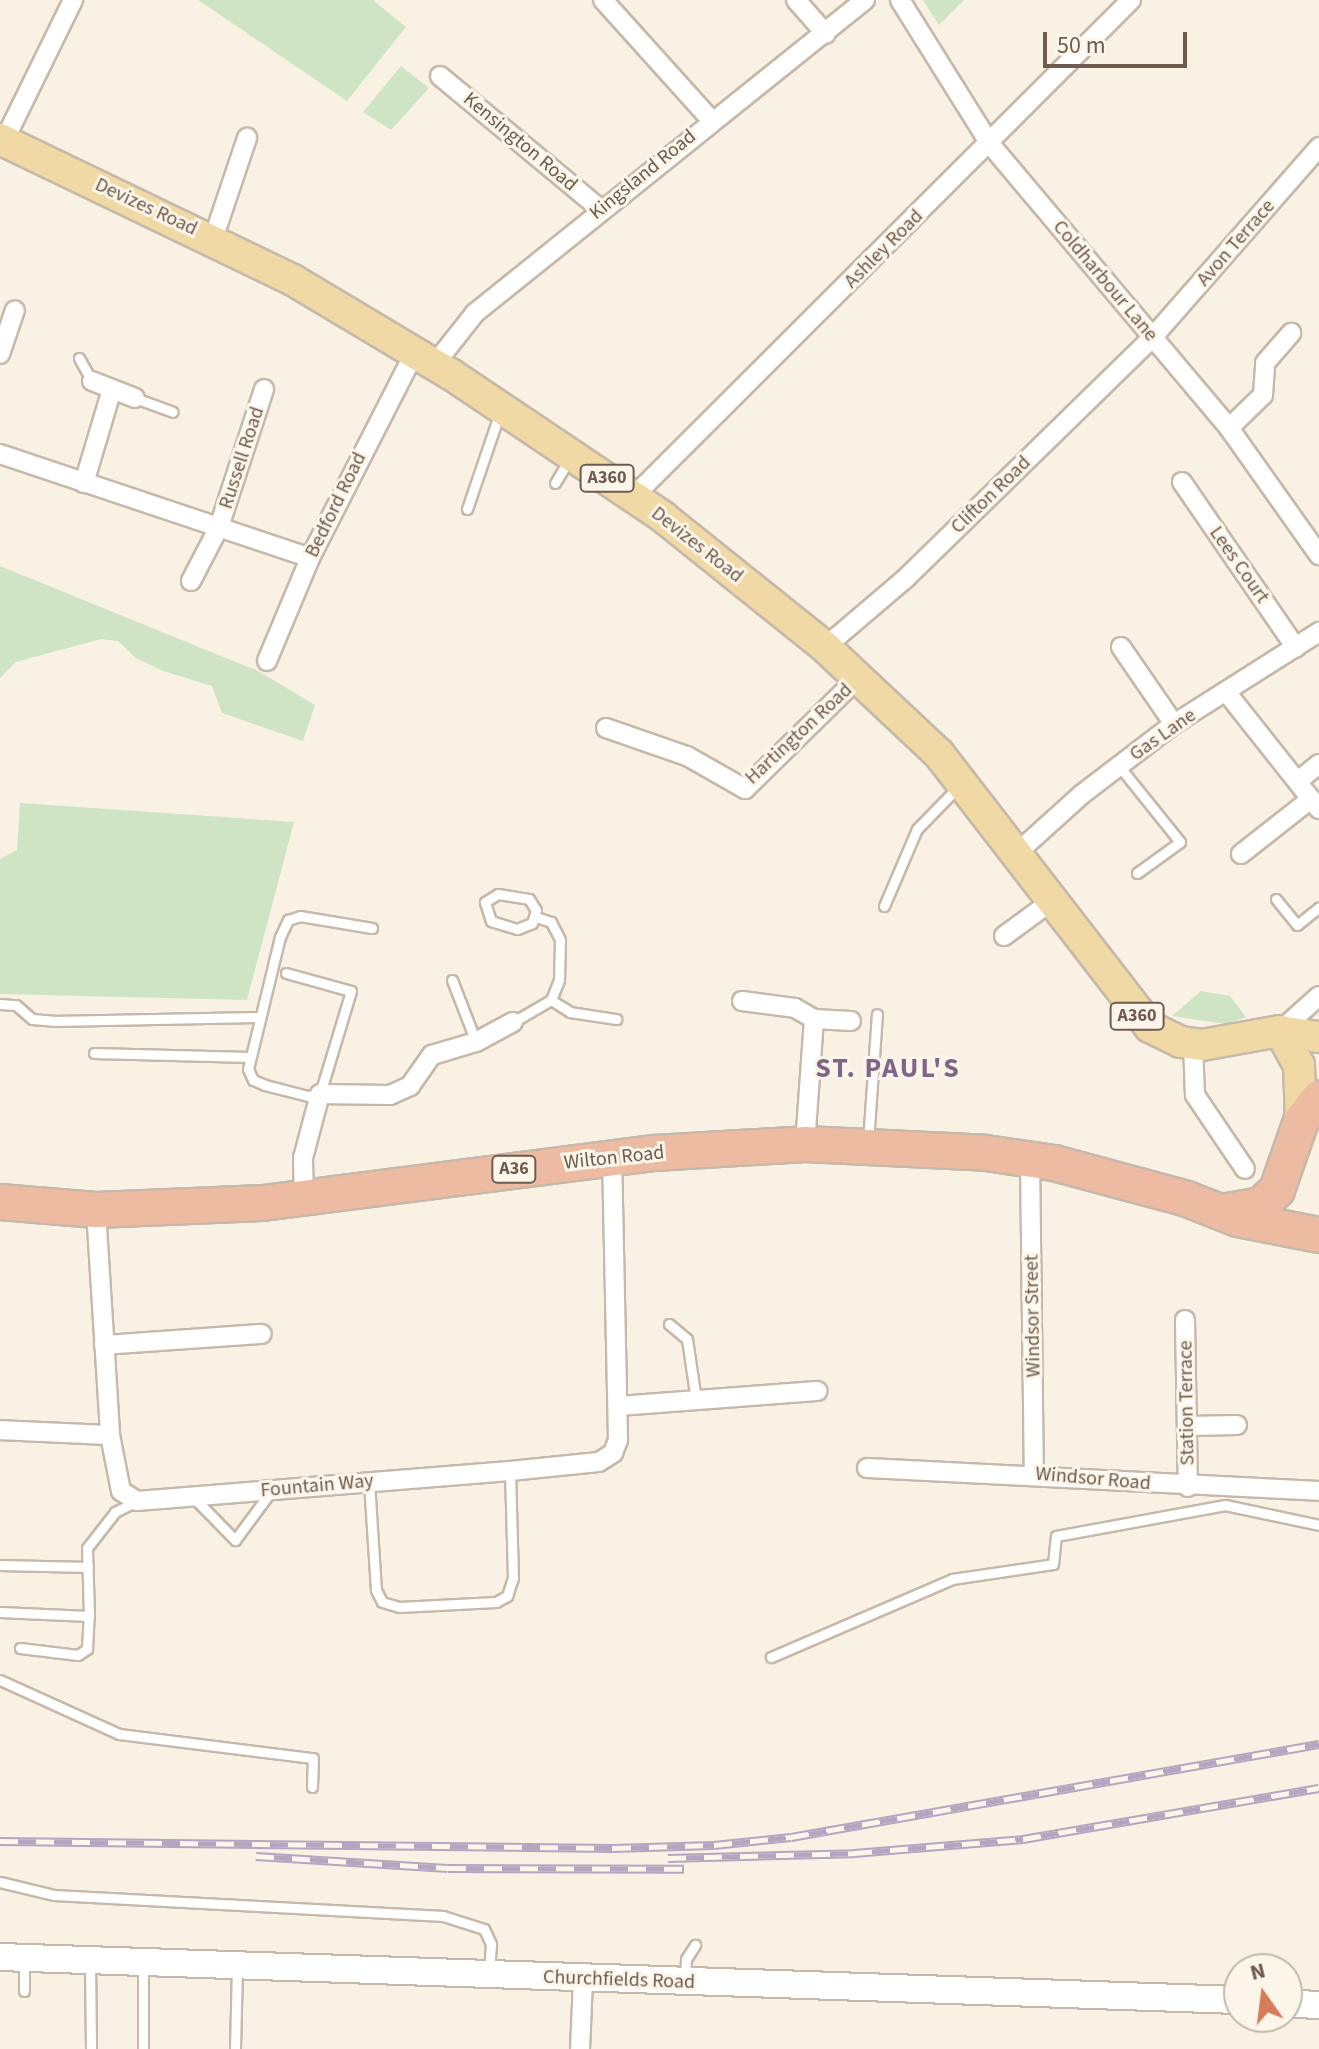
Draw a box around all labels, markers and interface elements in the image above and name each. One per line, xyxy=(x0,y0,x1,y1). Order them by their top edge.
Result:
scale bar xyxy=(1047,16,1191,66)
text: 50 m xyxy=(1057,28,1106,63)
street label: Kensington Road xyxy=(458,87,582,197)
street label: Kingsland Road xyxy=(585,125,701,225)
street label: Devizes Road xyxy=(91,173,201,241)
street label: Avon Terrace xyxy=(1192,195,1280,291)
street label: Ashley Road xyxy=(839,204,929,294)
street label: Coldharbour Lane xyxy=(1047,216,1163,346)
street label: Russell Road xyxy=(214,404,270,512)
street label: Bedford Road xyxy=(300,448,372,562)
street label: Clifton Road xyxy=(946,451,1036,539)
road number: A360 xyxy=(579,464,635,492)
street label: Devizes Road xyxy=(646,502,748,588)
street label: Lees Court xyxy=(1204,522,1274,608)
street label: Hartington Road xyxy=(740,678,858,790)
street label: Gas Lane xyxy=(1125,704,1201,766)
road number: A360 xyxy=(1109,1002,1165,1030)
district label: ST. PAUL'S xyxy=(815,1051,961,1085)
street label: Wilton Road xyxy=(563,1141,665,1175)
road number: A36 xyxy=(490,1155,538,1183)
street label: Windsor Street xyxy=(1020,1254,1046,1378)
street label: Station Terrace xyxy=(1174,1340,1200,1466)
street label: Windsor Road xyxy=(1034,1462,1152,1496)
street label: Fountain Way xyxy=(259,1469,375,1503)
north arrow xyxy=(1223,1953,1303,2033)
text: N xyxy=(1247,1954,1269,1989)
street label: Churchfields Road xyxy=(543,1965,695,1995)

